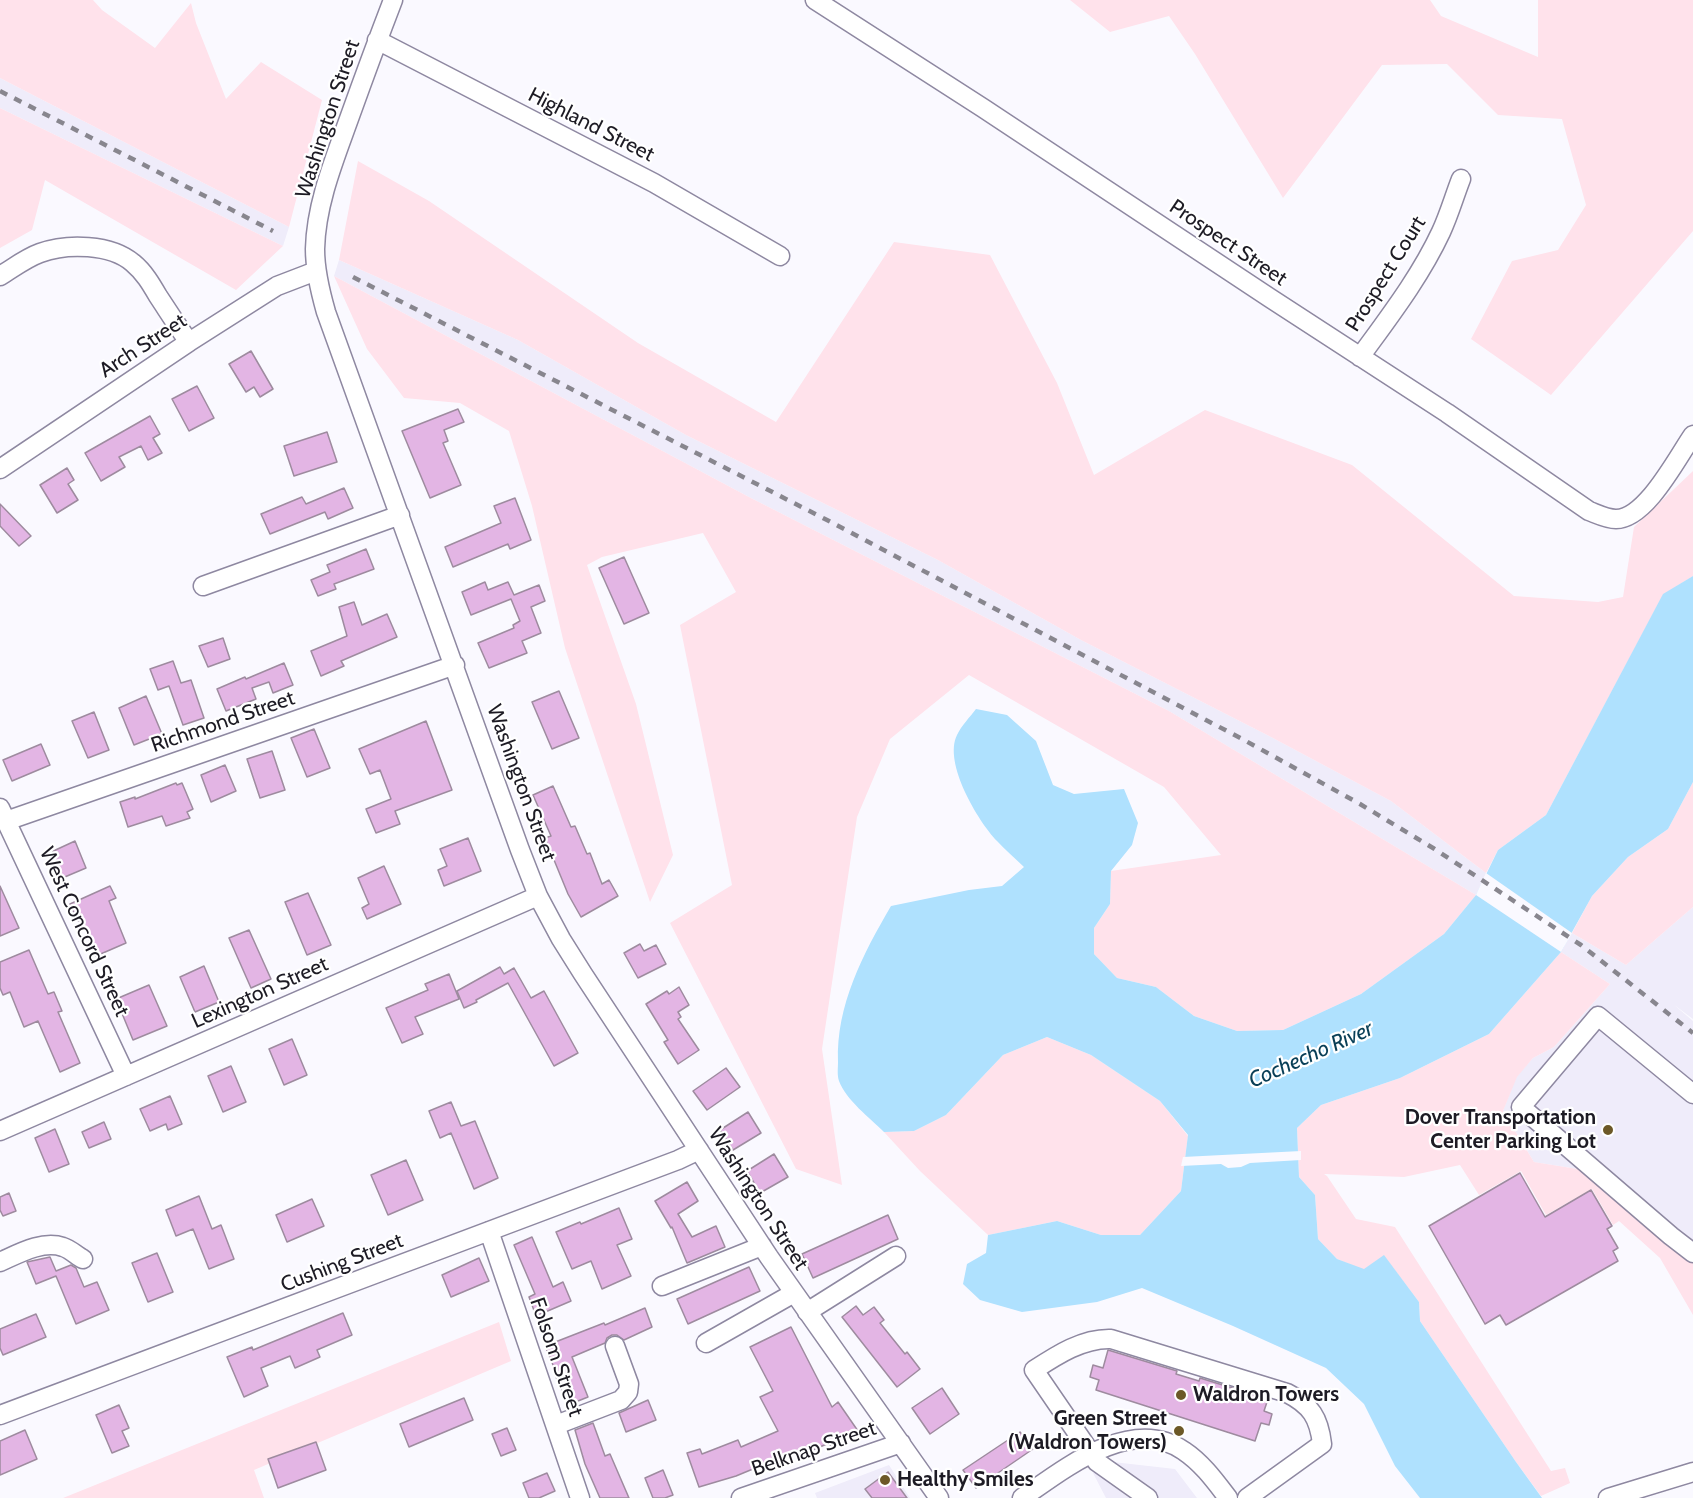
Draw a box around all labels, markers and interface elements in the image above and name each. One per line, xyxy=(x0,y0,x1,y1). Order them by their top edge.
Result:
street label: Washington Street xyxy=(291,37,365,201)
street label: Highland Street xyxy=(524,82,658,168)
street label: Prospect Street xyxy=(1164,194,1292,292)
street label: Prospect Court xyxy=(1341,212,1431,336)
street label: Arch Street xyxy=(95,308,191,384)
street label: Richmond Street xyxy=(148,686,298,758)
street label: Washington Street xyxy=(481,701,561,865)
street label: West Concord Street xyxy=(34,843,134,1021)
street label: Lexington Street xyxy=(188,952,332,1034)
water label: Cochecho River xyxy=(1245,1016,1377,1094)
place label: Dover Transportation Center Parking Lot xyxy=(1405,1105,1596,1155)
street label: Washington Street xyxy=(703,1123,813,1275)
marker: Dover Transportation Center Parking Lot xyxy=(1601,1123,1615,1137)
street label: Cushing Street xyxy=(277,1228,407,1298)
street label: Folsom Street xyxy=(524,1294,588,1420)
place label: Waldron Towers xyxy=(1193,1382,1339,1408)
marker: Waldron Towers xyxy=(1174,1388,1188,1402)
place label: Green Street (Waldron Towers) xyxy=(1008,1406,1167,1456)
street label: Belknap Street xyxy=(749,1416,879,1482)
marker: Green Street (Waldron Towers) xyxy=(1172,1424,1186,1438)
place label: Healthy Smiles xyxy=(897,1467,1034,1493)
marker: Healthy Smiles xyxy=(878,1473,892,1487)

